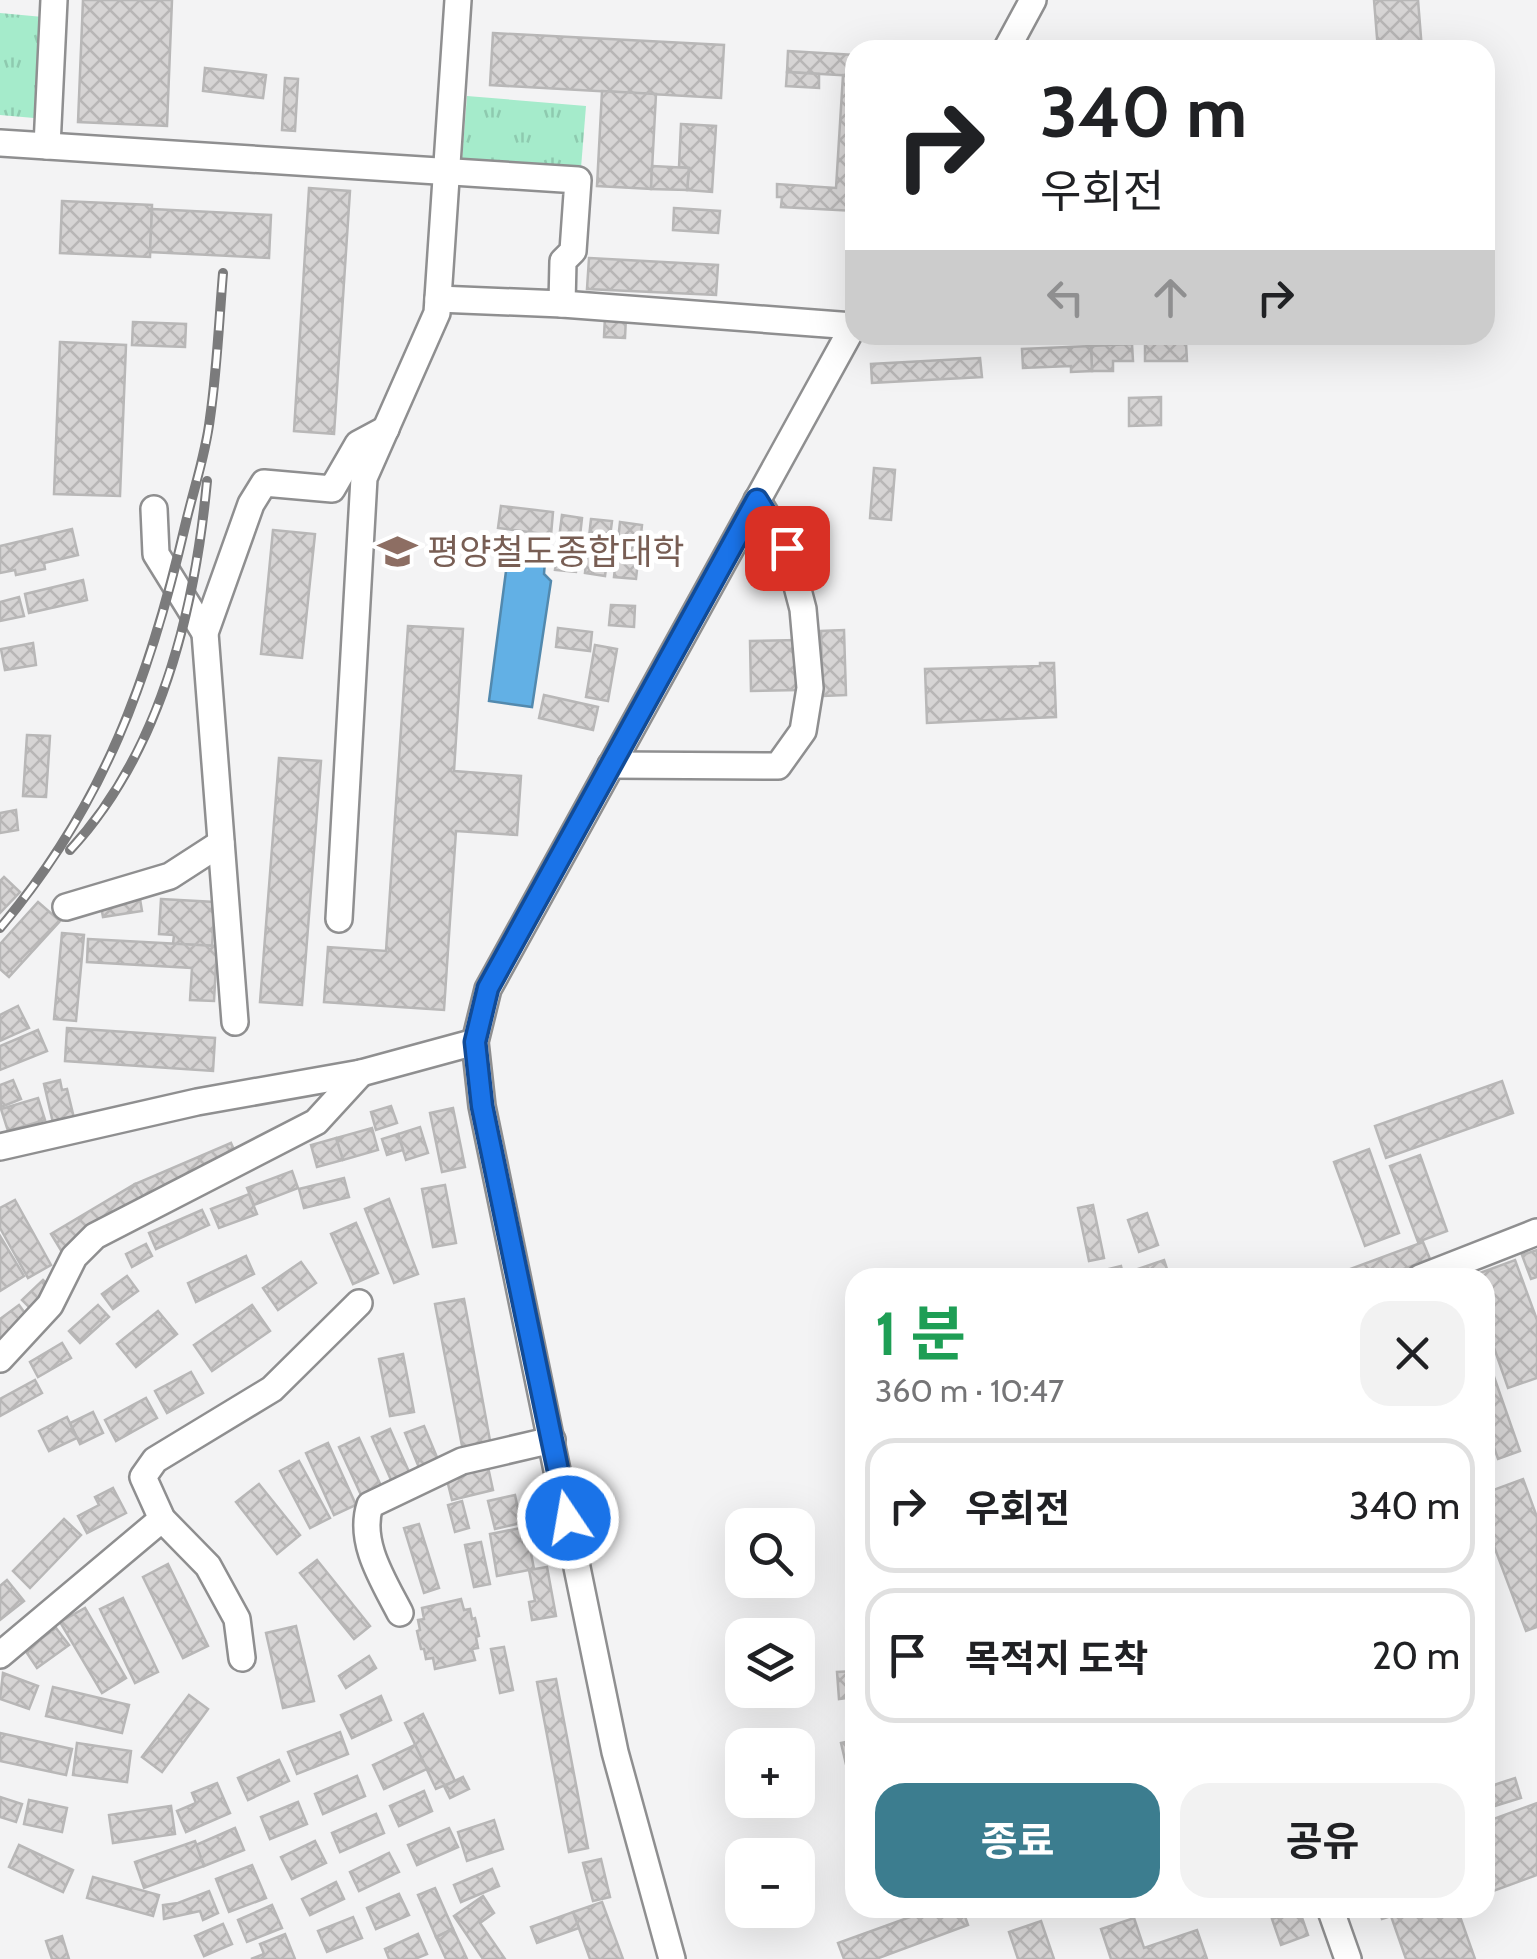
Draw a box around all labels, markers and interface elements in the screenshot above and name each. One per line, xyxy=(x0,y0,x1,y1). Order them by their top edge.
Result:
text: 340 m xyxy=(1040,69,1247,155)
icon: right xyxy=(875,80,1005,210)
text: 우회전 xyxy=(1040,164,1164,218)
icon: left xyxy=(1038,270,1093,325)
icon: ahead xyxy=(1143,270,1198,325)
icon: right xyxy=(1248,270,1303,325)
pin xyxy=(745,506,830,591)
icon: arrive xyxy=(760,521,815,576)
school or university icon: 평양철도종합대학 xyxy=(376,530,418,572)
place label: 평양철도종합대학 xyxy=(427,530,685,573)
text: 1 분 xyxy=(875,1297,966,1370)
button: close xyxy=(1360,1301,1465,1406)
text: 360 m · 10:47 xyxy=(875,1371,1064,1410)
position arrow xyxy=(516,1466,620,1570)
icon: right xyxy=(880,1478,935,1533)
text: 340 m xyxy=(1349,1482,1460,1529)
text: 우회전 xyxy=(965,1485,1070,1532)
map controls xyxy=(725,1508,815,1928)
button: search xyxy=(725,1508,815,1598)
button: layers xyxy=(725,1618,815,1708)
icon: arrive xyxy=(880,1628,935,1683)
text: 20 m xyxy=(1372,1632,1460,1679)
text: 목적지 도착 xyxy=(965,1635,1148,1682)
button: + xyxy=(725,1728,815,1818)
button: 종료 xyxy=(875,1783,1160,1898)
button: 공유 xyxy=(1180,1783,1465,1898)
button: − xyxy=(725,1838,815,1928)

